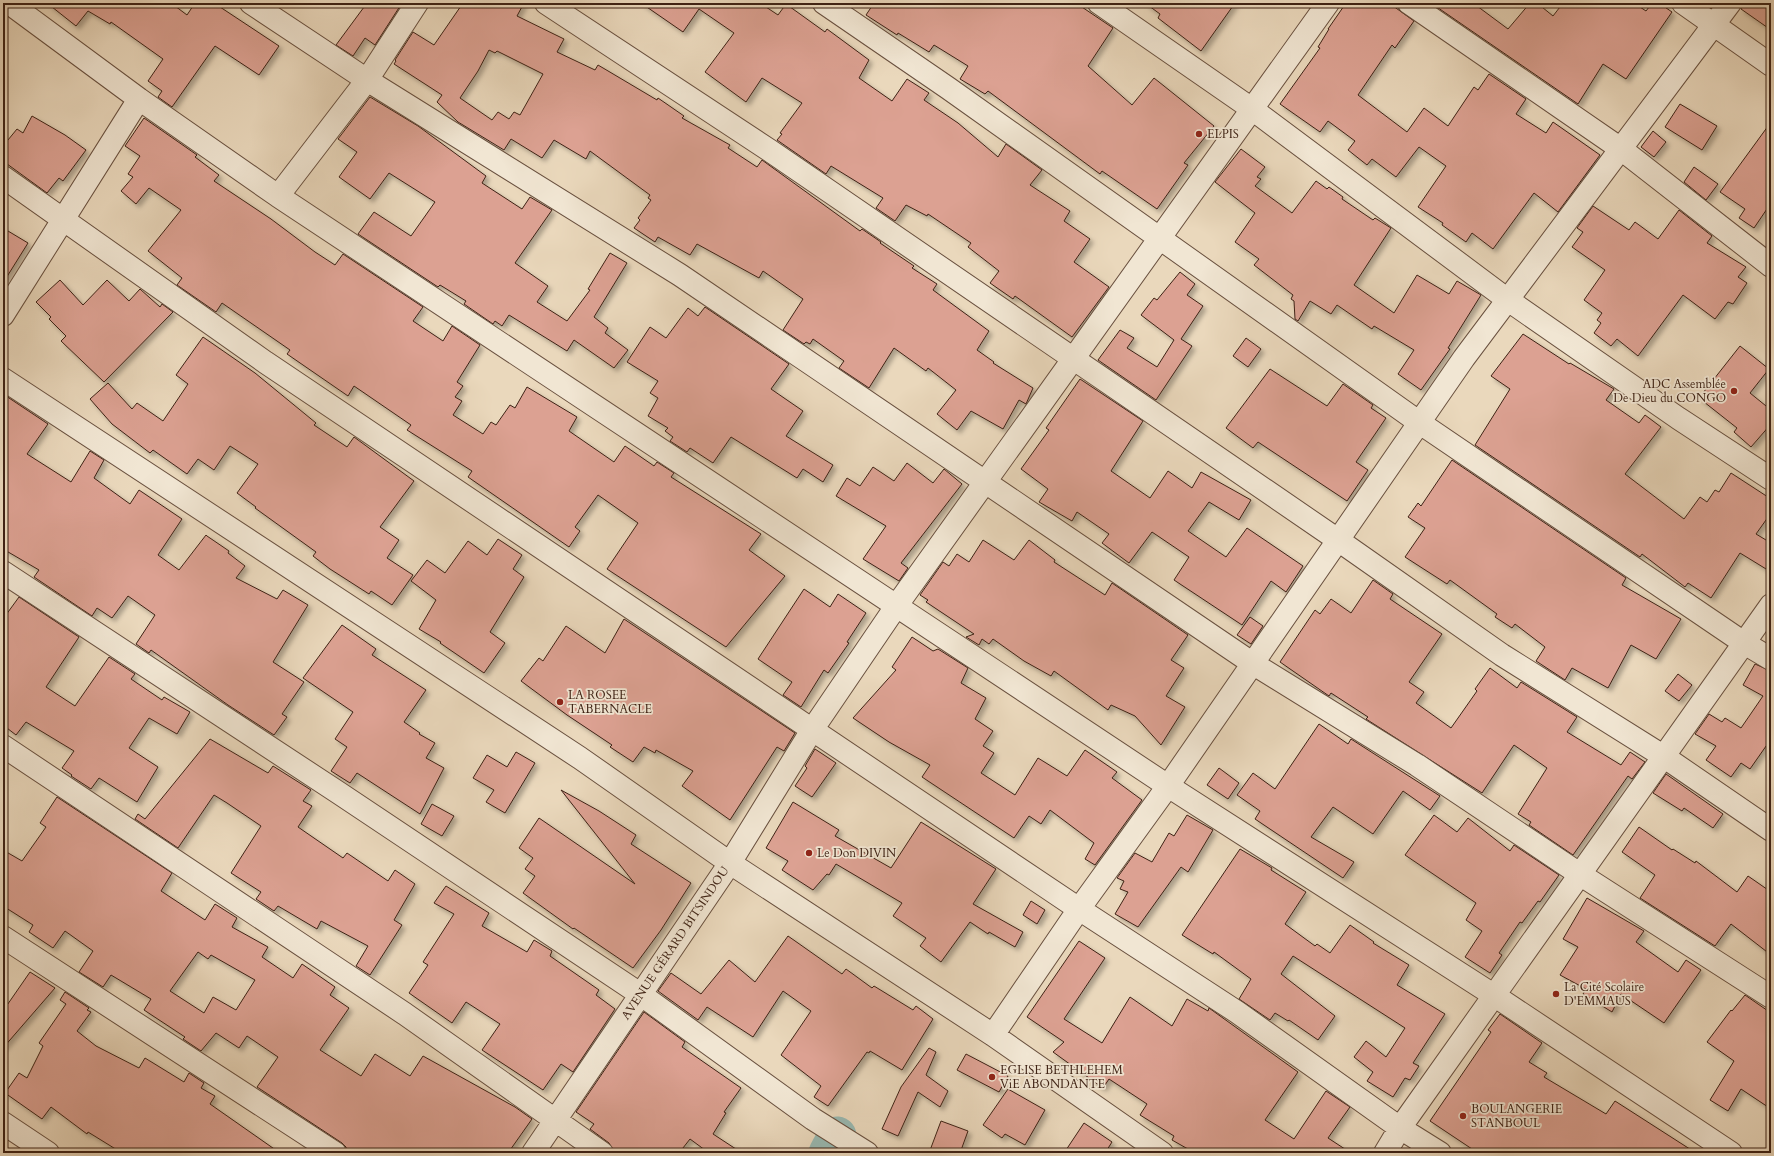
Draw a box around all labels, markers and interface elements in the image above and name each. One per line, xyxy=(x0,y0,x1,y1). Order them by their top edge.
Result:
place label: ELPIS xyxy=(1207,126,1239,142)
marker: ELPIS xyxy=(1194,129,1204,139)
place label: ADC Assemblée De Dieu du CONGO xyxy=(1613,376,1726,406)
marker: ADC Assemblée De Dieu du CONGO xyxy=(1729,386,1739,396)
place label: LA ROSEE TABERNACLE xyxy=(568,687,652,717)
marker: LA ROSEE TABERNACLE xyxy=(555,697,565,707)
place label: Le Don DIVIN xyxy=(817,845,897,861)
marker: Le Don DIVIN xyxy=(804,848,814,858)
street label: AVENUE GÉRARD BITSINDOU xyxy=(617,862,733,1023)
place label: La Cité Scolaire D'EMMAUS xyxy=(1564,979,1644,1009)
marker: La Cité Scolaire D'EMMAUS xyxy=(1551,989,1561,999)
place label: EGLISE BETHLEHEM ViE ABONDANTE xyxy=(1000,1062,1123,1092)
marker: EGLISE BETHLEHEM ViE ABONDANTE xyxy=(987,1072,997,1082)
place label: BOULANGERIE STANBOUL xyxy=(1471,1101,1562,1131)
marker: BOULANGERIE STANBOUL xyxy=(1458,1111,1468,1121)

